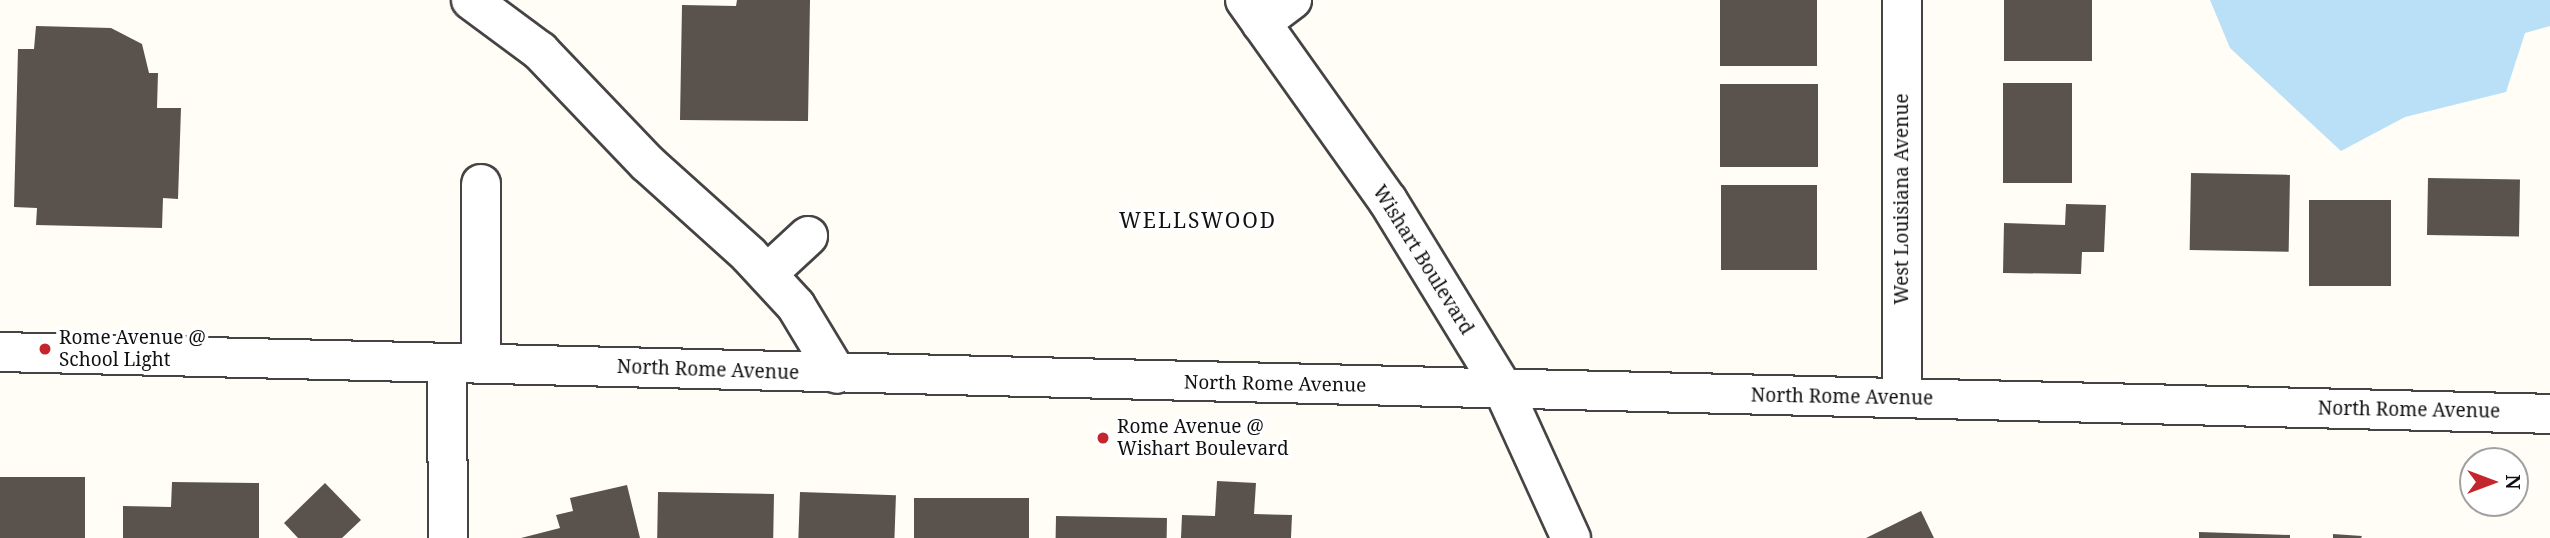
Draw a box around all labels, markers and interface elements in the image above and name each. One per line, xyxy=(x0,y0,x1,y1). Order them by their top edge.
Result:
street label: West Louisiana Avenue xyxy=(1891,93,1913,305)
street label: Wishart Boulevard xyxy=(1368,181,1478,339)
district label: WELLSWOOD xyxy=(1120,207,1276,233)
place label: Rome Avenue @ School Light xyxy=(59,327,206,371)
marker: Rome Avenue @ School Light xyxy=(37,341,53,357)
street label: North Rome Avenue xyxy=(616,355,800,385)
street label: North Rome Avenue xyxy=(1184,371,1366,397)
street label: North Rome Avenue xyxy=(1751,384,1933,410)
street label: North Rome Avenue xyxy=(2318,397,2500,423)
place label: Rome Avenue @ Wishart Boulevard xyxy=(1117,416,1289,460)
marker: Rome Avenue @ Wishart Boulevard xyxy=(1095,430,1111,446)
north arrow xyxy=(2459,447,2529,517)
text: N xyxy=(2500,475,2526,489)

